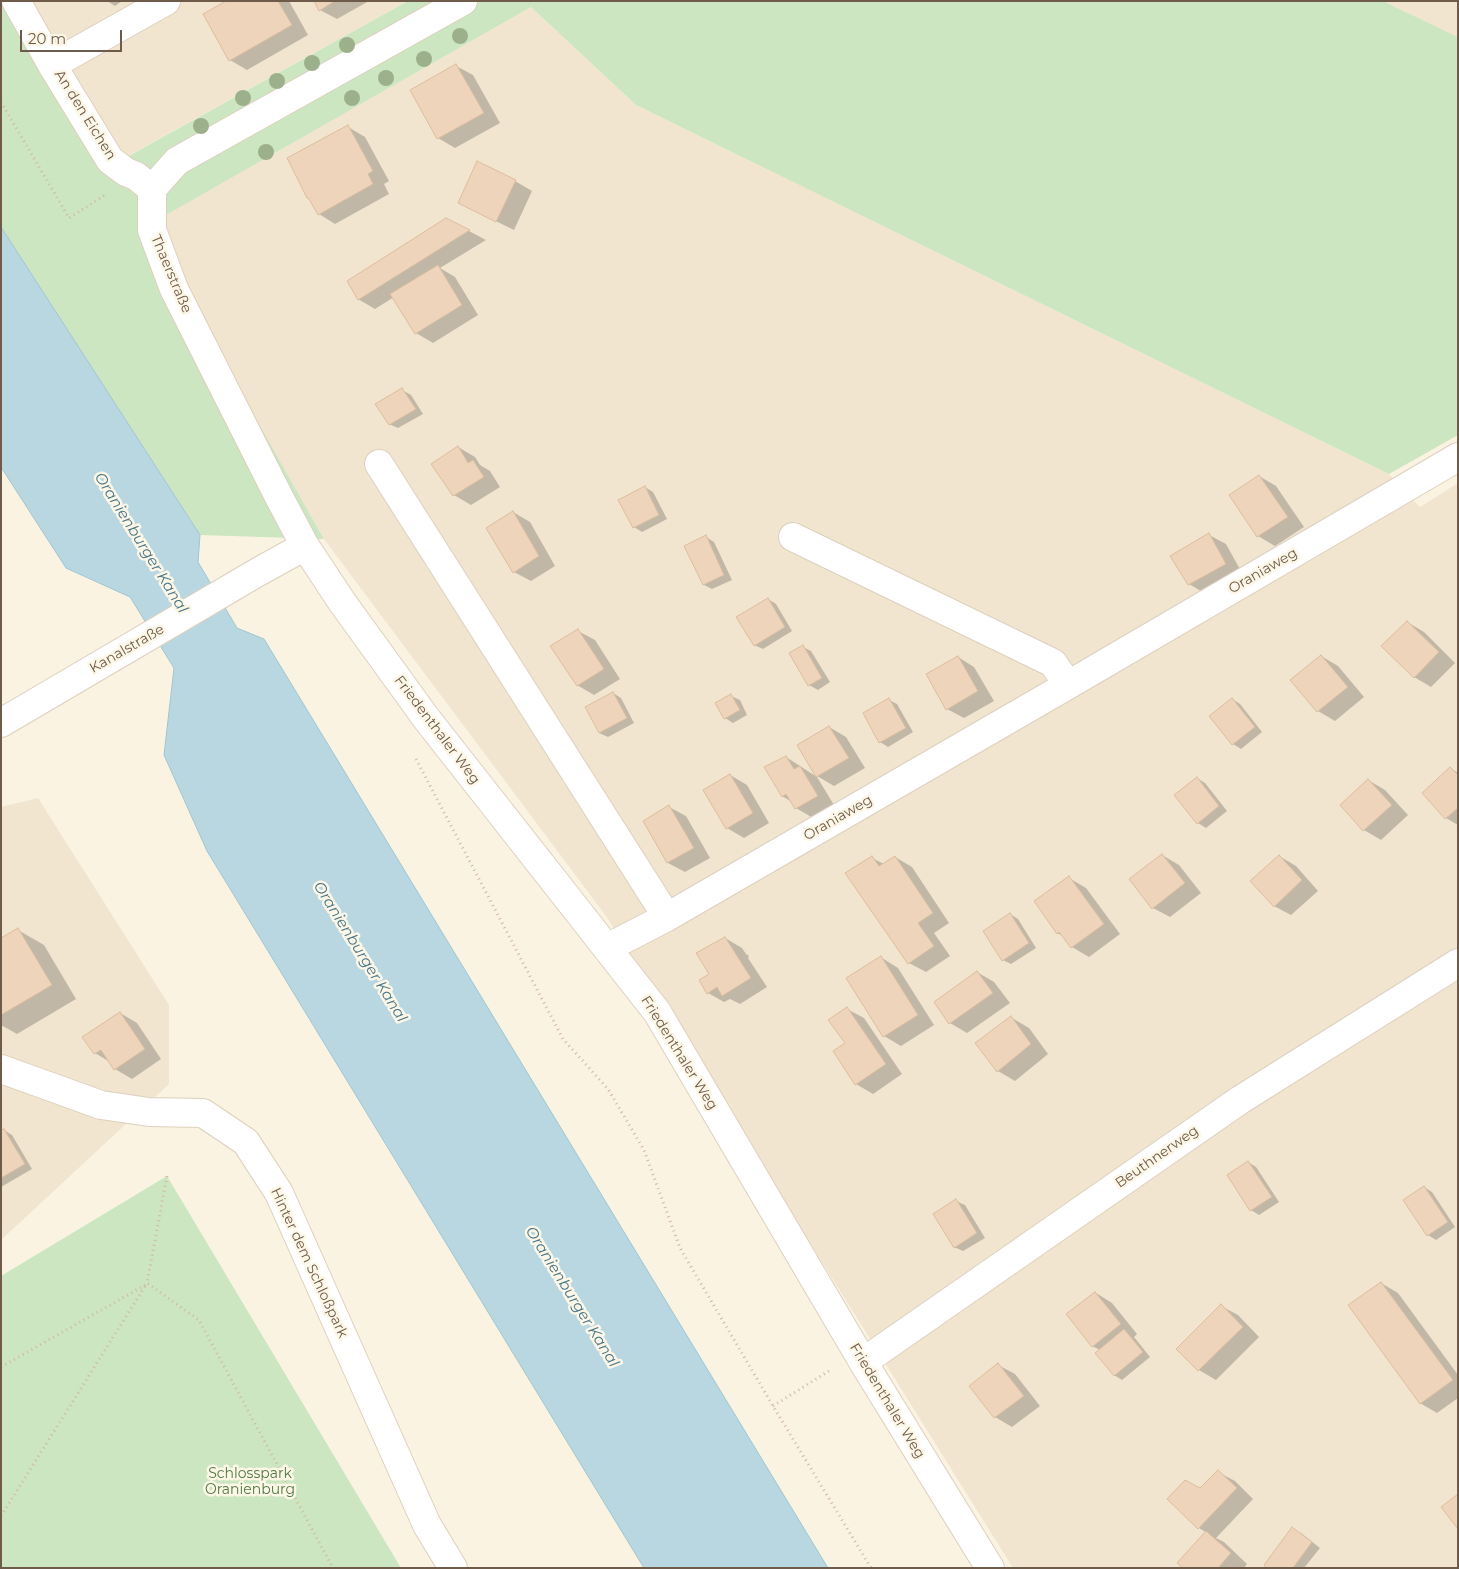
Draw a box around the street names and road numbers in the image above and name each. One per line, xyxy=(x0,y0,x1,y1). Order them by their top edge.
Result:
street label: An den Eichen xyxy=(51,67,119,163)
street label: Thaerstraße xyxy=(147,232,195,316)
street label: Oraniaweg xyxy=(1226,545,1300,597)
street label: Kanalstraße xyxy=(87,621,167,677)
street label: Friedenthaler Weg xyxy=(391,672,483,788)
street label: Oraniaweg xyxy=(801,792,875,844)
street label: Friedenthaler Weg xyxy=(637,993,721,1113)
street label: Beuthnerweg xyxy=(1112,1122,1202,1192)
street label: Hinter dem Schloßpark xyxy=(267,1185,351,1341)
street label: Friedenthaler Weg xyxy=(846,1340,928,1462)

